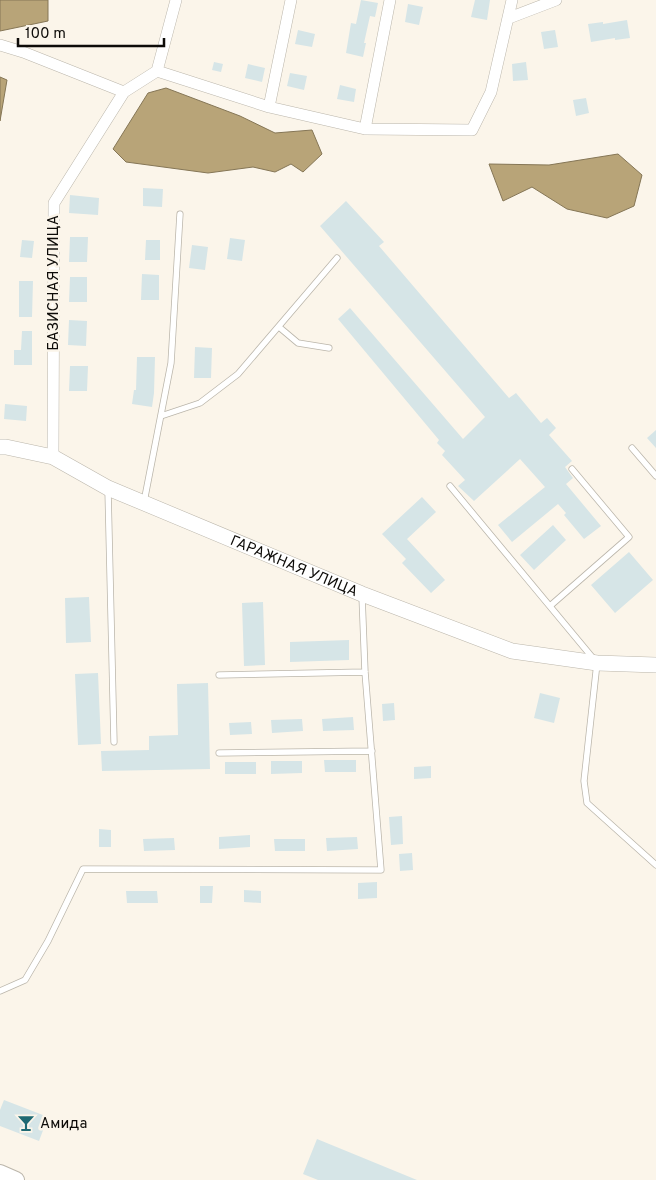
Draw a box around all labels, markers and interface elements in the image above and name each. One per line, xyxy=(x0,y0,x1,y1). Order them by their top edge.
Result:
scale bar xyxy=(18,15,164,47)
text: 100 m xyxy=(25,25,66,44)
street label: БАЗИСНАЯ УЛИЦА xyxy=(45,215,64,351)
street label: ГАРАЖНАЯ УЛИЦА xyxy=(227,532,360,602)
bar icon: Амида xyxy=(16,1113,36,1133)
place label: Амида xyxy=(40,1115,87,1134)

